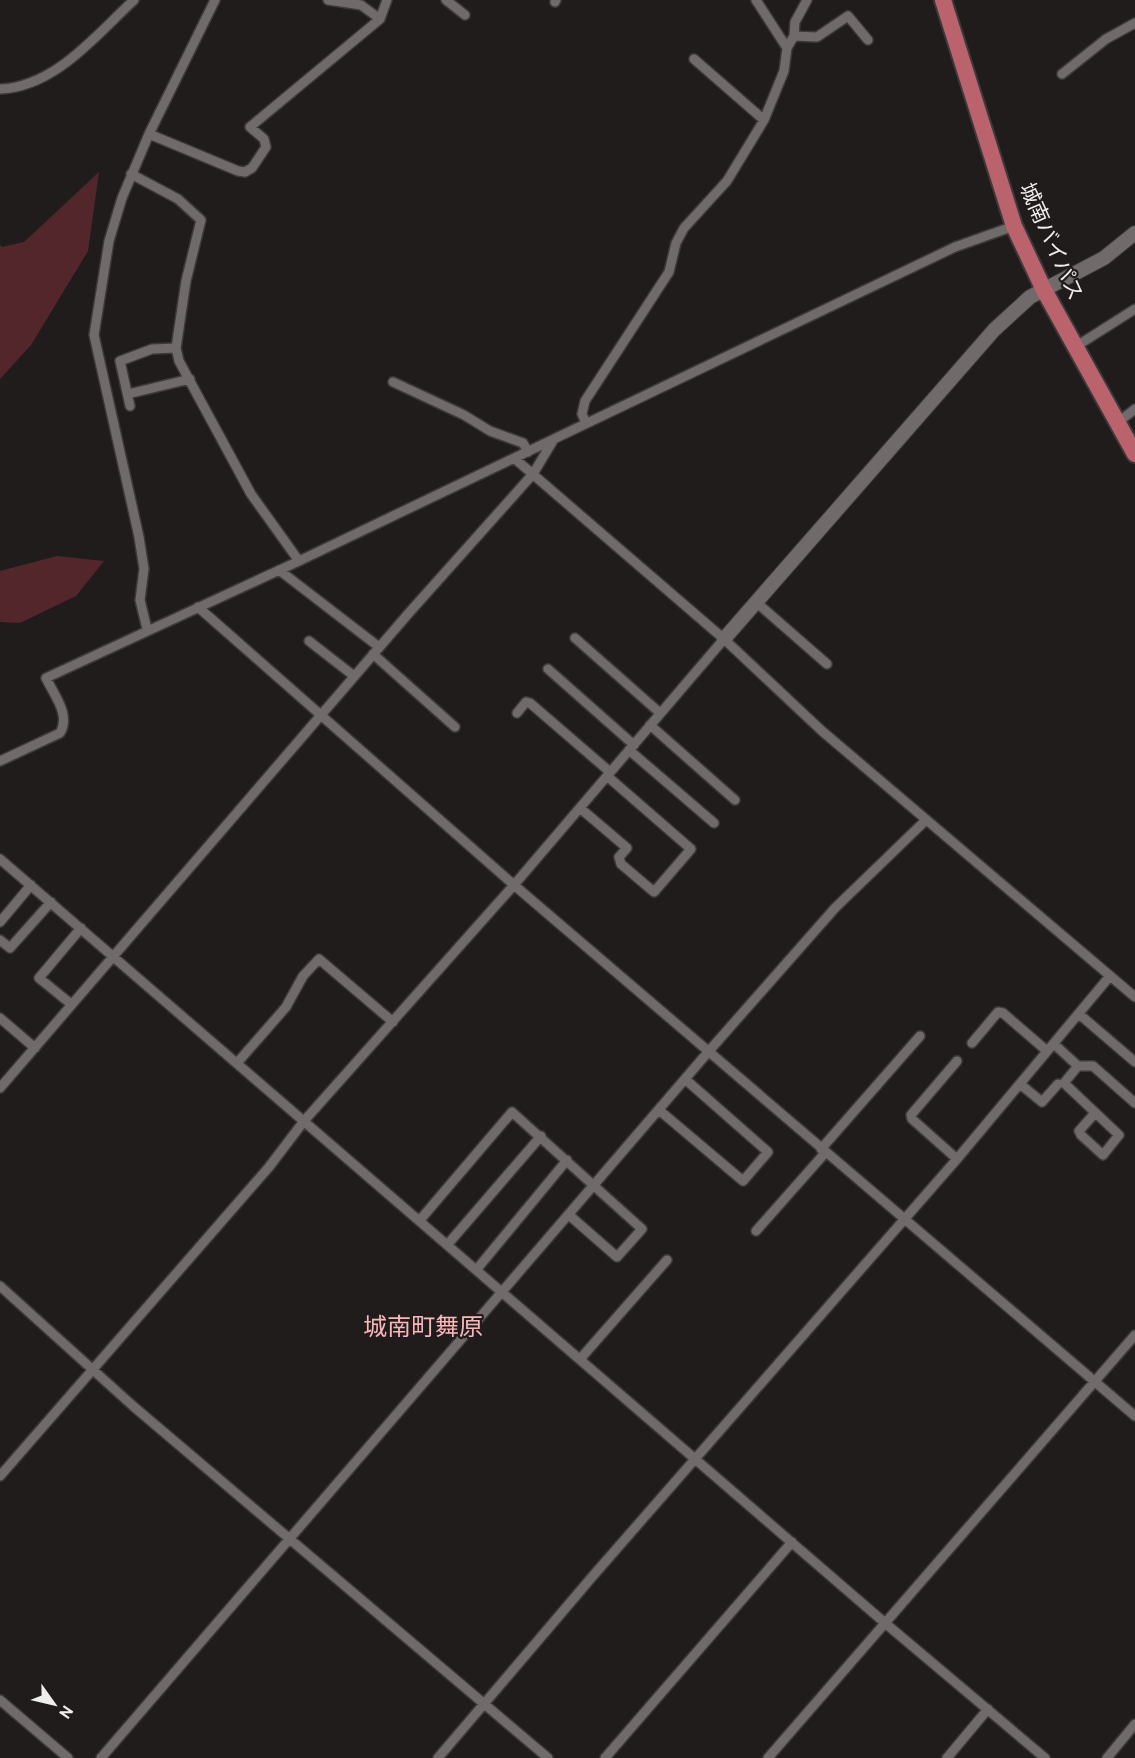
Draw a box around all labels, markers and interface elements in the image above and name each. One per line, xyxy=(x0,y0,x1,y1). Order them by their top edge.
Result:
street label: 城南バイパス xyxy=(1012,179,1088,305)
district label: 城南町舞原 xyxy=(363,1314,483,1344)
north arrow xyxy=(24,1674,84,1734)
text: N xyxy=(53,1701,76,1722)

